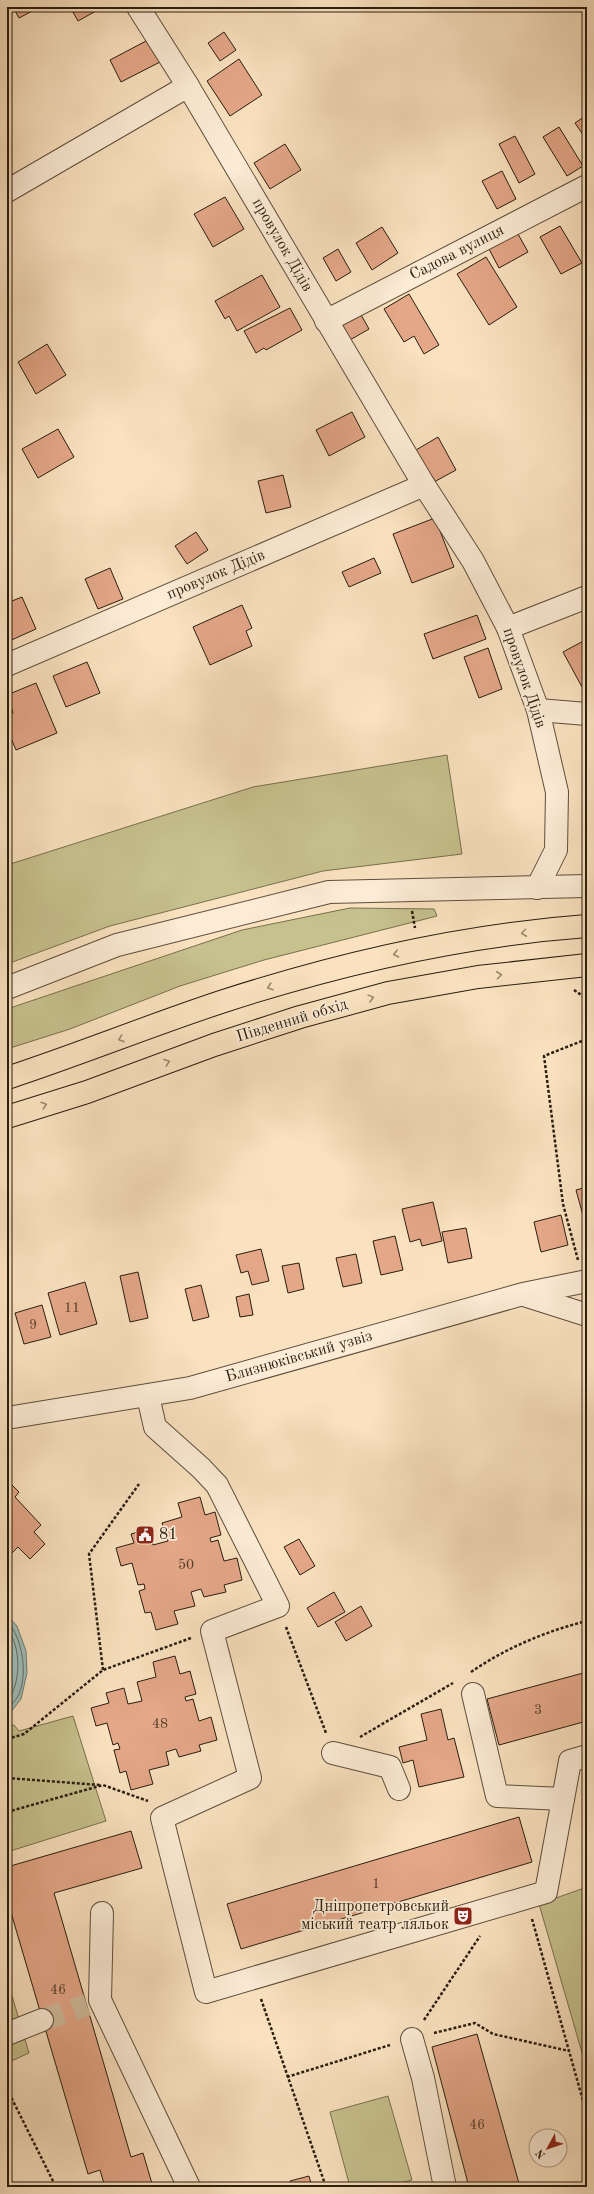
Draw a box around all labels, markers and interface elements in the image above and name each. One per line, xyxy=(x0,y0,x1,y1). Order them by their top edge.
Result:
street label: провулок Дідів xyxy=(249,196,315,294)
street label: Садова вулиця xyxy=(407,222,507,284)
street label: провулок Дідів xyxy=(165,547,267,603)
street label: провулок Дідів xyxy=(499,626,549,730)
one-way arrow xyxy=(521,928,527,937)
one-way arrow xyxy=(393,950,399,958)
one-way arrow xyxy=(495,970,502,979)
one-way arrow xyxy=(267,982,274,991)
one-way arrow xyxy=(367,994,374,1002)
street label: Південний обхід xyxy=(234,996,350,1046)
one-way arrow xyxy=(118,1035,125,1043)
one-way arrow xyxy=(163,1059,170,1067)
one-way arrow xyxy=(41,1101,48,1110)
house number: 11 xyxy=(64,1301,80,1315)
house number: 9 xyxy=(29,1318,37,1332)
street label: Близнюківський узвіз xyxy=(224,1328,374,1386)
public building icon: 81 xyxy=(134,1524,156,1546)
place label: 81 xyxy=(159,1527,178,1543)
house number: 50 xyxy=(178,1558,194,1572)
house number: 3 xyxy=(534,1703,542,1717)
house number: 48 xyxy=(152,1717,168,1731)
house number: 1 xyxy=(372,1877,380,1891)
place label: Дніпропетровський міський театр ляльок xyxy=(301,1899,449,1933)
theatre icon: Дніпропетровський міський театр ляльок xyxy=(452,1905,474,1927)
house number: 46 xyxy=(50,1983,66,1997)
house number: 46 xyxy=(469,2118,485,2132)
north arrow xyxy=(528,2128,568,2168)
text: N xyxy=(534,2146,548,2160)

